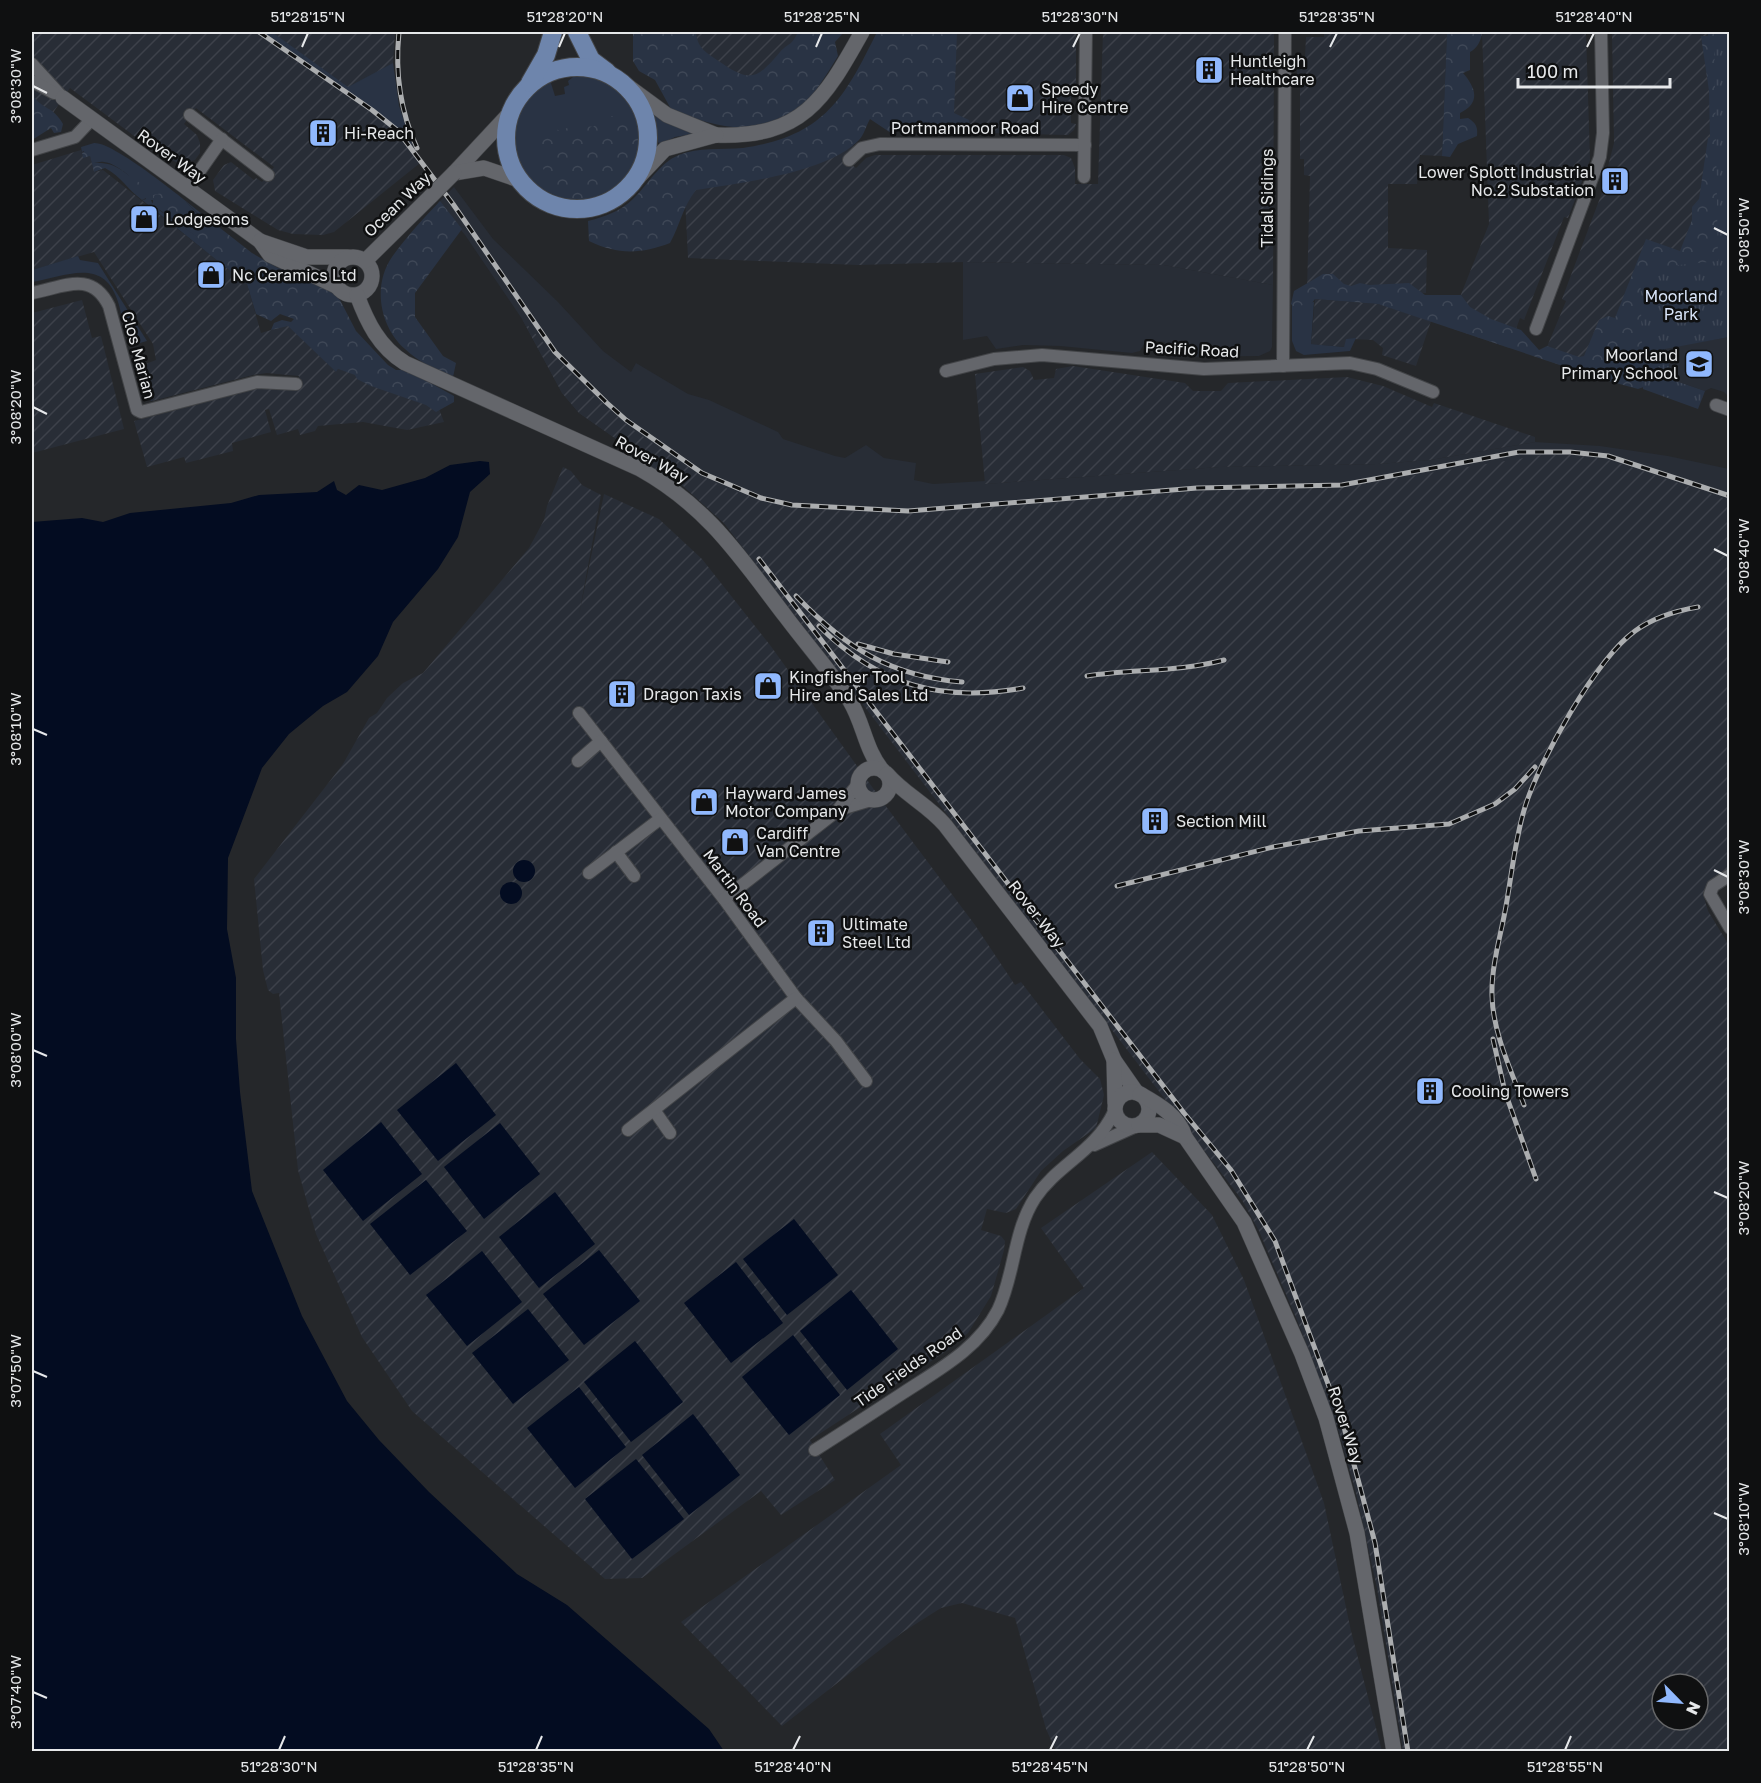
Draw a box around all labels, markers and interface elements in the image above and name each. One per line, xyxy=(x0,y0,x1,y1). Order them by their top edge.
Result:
text: 51°28'15"N xyxy=(270,7,346,25)
text: 51°28'20"N xyxy=(526,7,604,25)
text: 51°28'25"N xyxy=(784,7,860,25)
text: 51°28'30"N xyxy=(1041,7,1119,25)
text: 51°28'35"N xyxy=(1299,7,1375,25)
text: 51°28'40"N xyxy=(1555,7,1633,25)
text: 3°08'30"W xyxy=(6,48,24,124)
place label: Huntleigh Healthcare xyxy=(1230,51,1315,89)
scale bar xyxy=(1518,51,1670,89)
building icon: Huntleigh Healthcare xyxy=(1193,54,1225,86)
text: 100 m xyxy=(1527,60,1578,82)
place label: Speedy Hire Centre xyxy=(1041,79,1128,117)
shop icon: Speedy Hire Centre xyxy=(1004,82,1036,114)
building icon: Hi-Reach xyxy=(307,117,339,149)
street label: Portmanmoor Road xyxy=(891,118,1039,138)
place label: Hi-Reach xyxy=(344,123,414,143)
street label: Rover Way xyxy=(134,124,210,188)
street label: Tidal Sidings xyxy=(1257,148,1277,248)
place label: Lower Splott Industrial No.2 Substation xyxy=(1418,162,1594,200)
building icon: Lower Splott Industrial No.2 Substation xyxy=(1599,165,1631,197)
street label: Ocean Way xyxy=(359,167,435,241)
text: 3°08'50"W xyxy=(1734,198,1752,272)
shop icon: Lodgesons xyxy=(128,203,160,235)
place label: Lodgesons xyxy=(165,209,249,229)
shop icon: Nc Ceramics Ltd xyxy=(195,259,227,291)
place label: Nc Ceramics Ltd xyxy=(232,265,357,285)
park label: Moorland Park xyxy=(1644,286,1718,324)
street label: Clos Marian xyxy=(118,309,160,401)
street label: Pacific Road xyxy=(1144,337,1240,361)
place label: Moorland Primary School xyxy=(1561,345,1678,383)
school or university icon: Moorland Primary School xyxy=(1683,348,1715,380)
text: 3°08'20"W xyxy=(6,370,24,444)
street label: Rover Way xyxy=(612,431,692,487)
text: 3°08'40"W xyxy=(1734,518,1752,594)
place label: Kingfisher Tool Hire and Sales Ltd xyxy=(789,667,928,705)
shop icon: Kingfisher Tool Hire and Sales Ltd xyxy=(752,670,784,702)
building icon: Dragon Taxis xyxy=(606,678,638,710)
place label: Dragon Taxis xyxy=(643,684,742,704)
text: 3°08'10"W xyxy=(6,692,24,766)
place label: Hayward James Motor Company xyxy=(725,783,847,821)
shop icon: Hayward James Motor Company xyxy=(688,786,720,818)
building icon: Section Mill xyxy=(1139,805,1171,837)
place label: Section Mill xyxy=(1176,811,1267,831)
place label: Cardiff Van Centre xyxy=(756,823,840,861)
shop icon: Cardiff Van Centre xyxy=(719,826,751,858)
text: 3°08'30"W xyxy=(1734,839,1752,915)
street label: Martin Road xyxy=(699,845,771,931)
street label: Rover Way xyxy=(1004,876,1070,952)
place label: Ultimate Steel Ltd xyxy=(842,914,911,952)
building icon: Ultimate Steel Ltd xyxy=(805,917,837,949)
text: 3°08'00"W xyxy=(6,1012,24,1088)
building icon: Cooling Towers xyxy=(1414,1075,1446,1107)
place label: Cooling Towers xyxy=(1451,1081,1569,1101)
text: 3°08'20"W xyxy=(1734,1161,1752,1235)
street label: Tide Fields Road xyxy=(850,1322,966,1412)
text: 3°07'50"W xyxy=(6,1334,24,1408)
street label: Rover Way xyxy=(1324,1384,1368,1466)
text: 3°08'10"W xyxy=(1734,1482,1752,1556)
text: 3°07'40"W xyxy=(6,1655,24,1729)
north arrow xyxy=(1650,1672,1710,1732)
text: N xyxy=(1682,1699,1705,1718)
text: 51°28'30"N xyxy=(240,1757,318,1775)
text: 51°28'35"N xyxy=(498,1757,574,1775)
text: 51°28'40"N xyxy=(754,1757,832,1775)
text: 51°28'45"N xyxy=(1012,1757,1088,1775)
text: 51°28'50"N xyxy=(1268,1757,1346,1775)
text: 51°28'55"N xyxy=(1527,1757,1603,1775)

